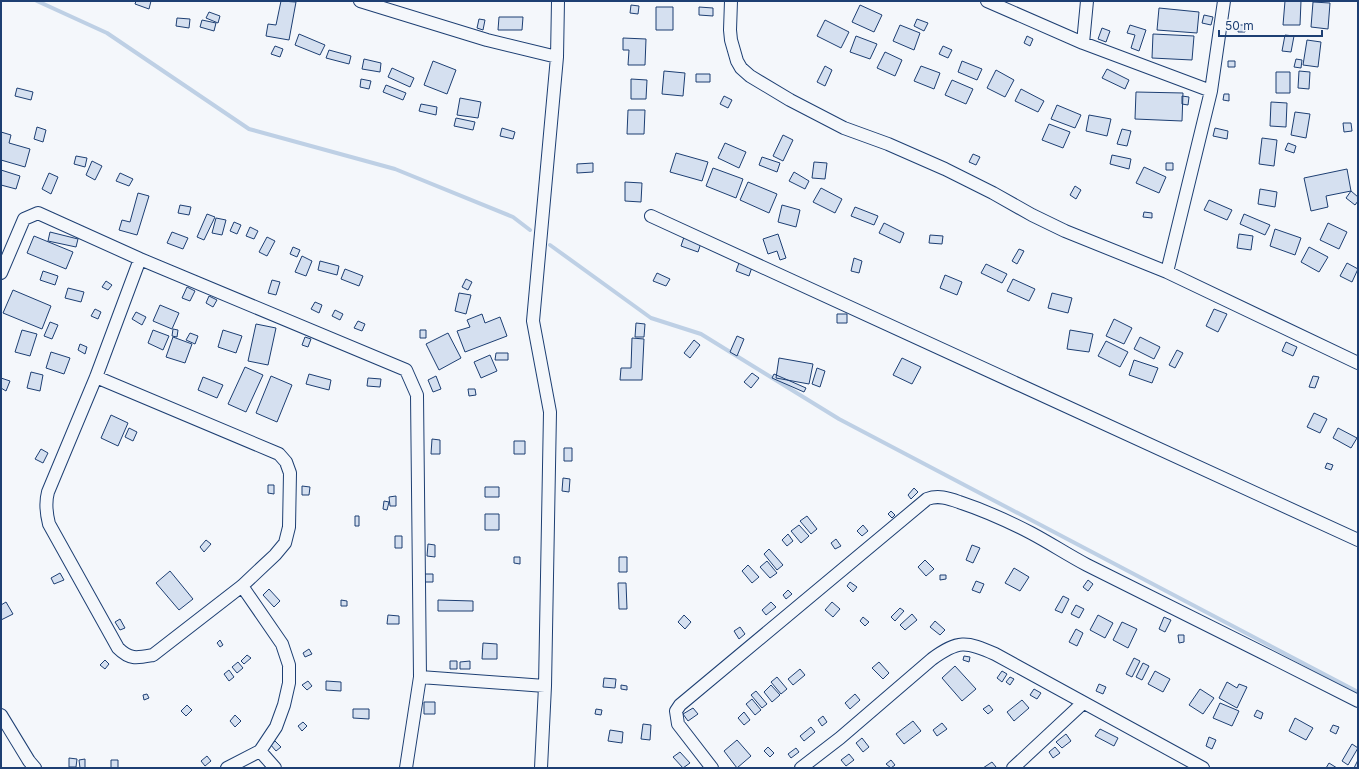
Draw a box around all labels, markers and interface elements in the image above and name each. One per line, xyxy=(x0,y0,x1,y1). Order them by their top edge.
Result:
scale bar xyxy=(1219,12,1322,38)
text: 50 m xyxy=(1225,18,1254,33)

